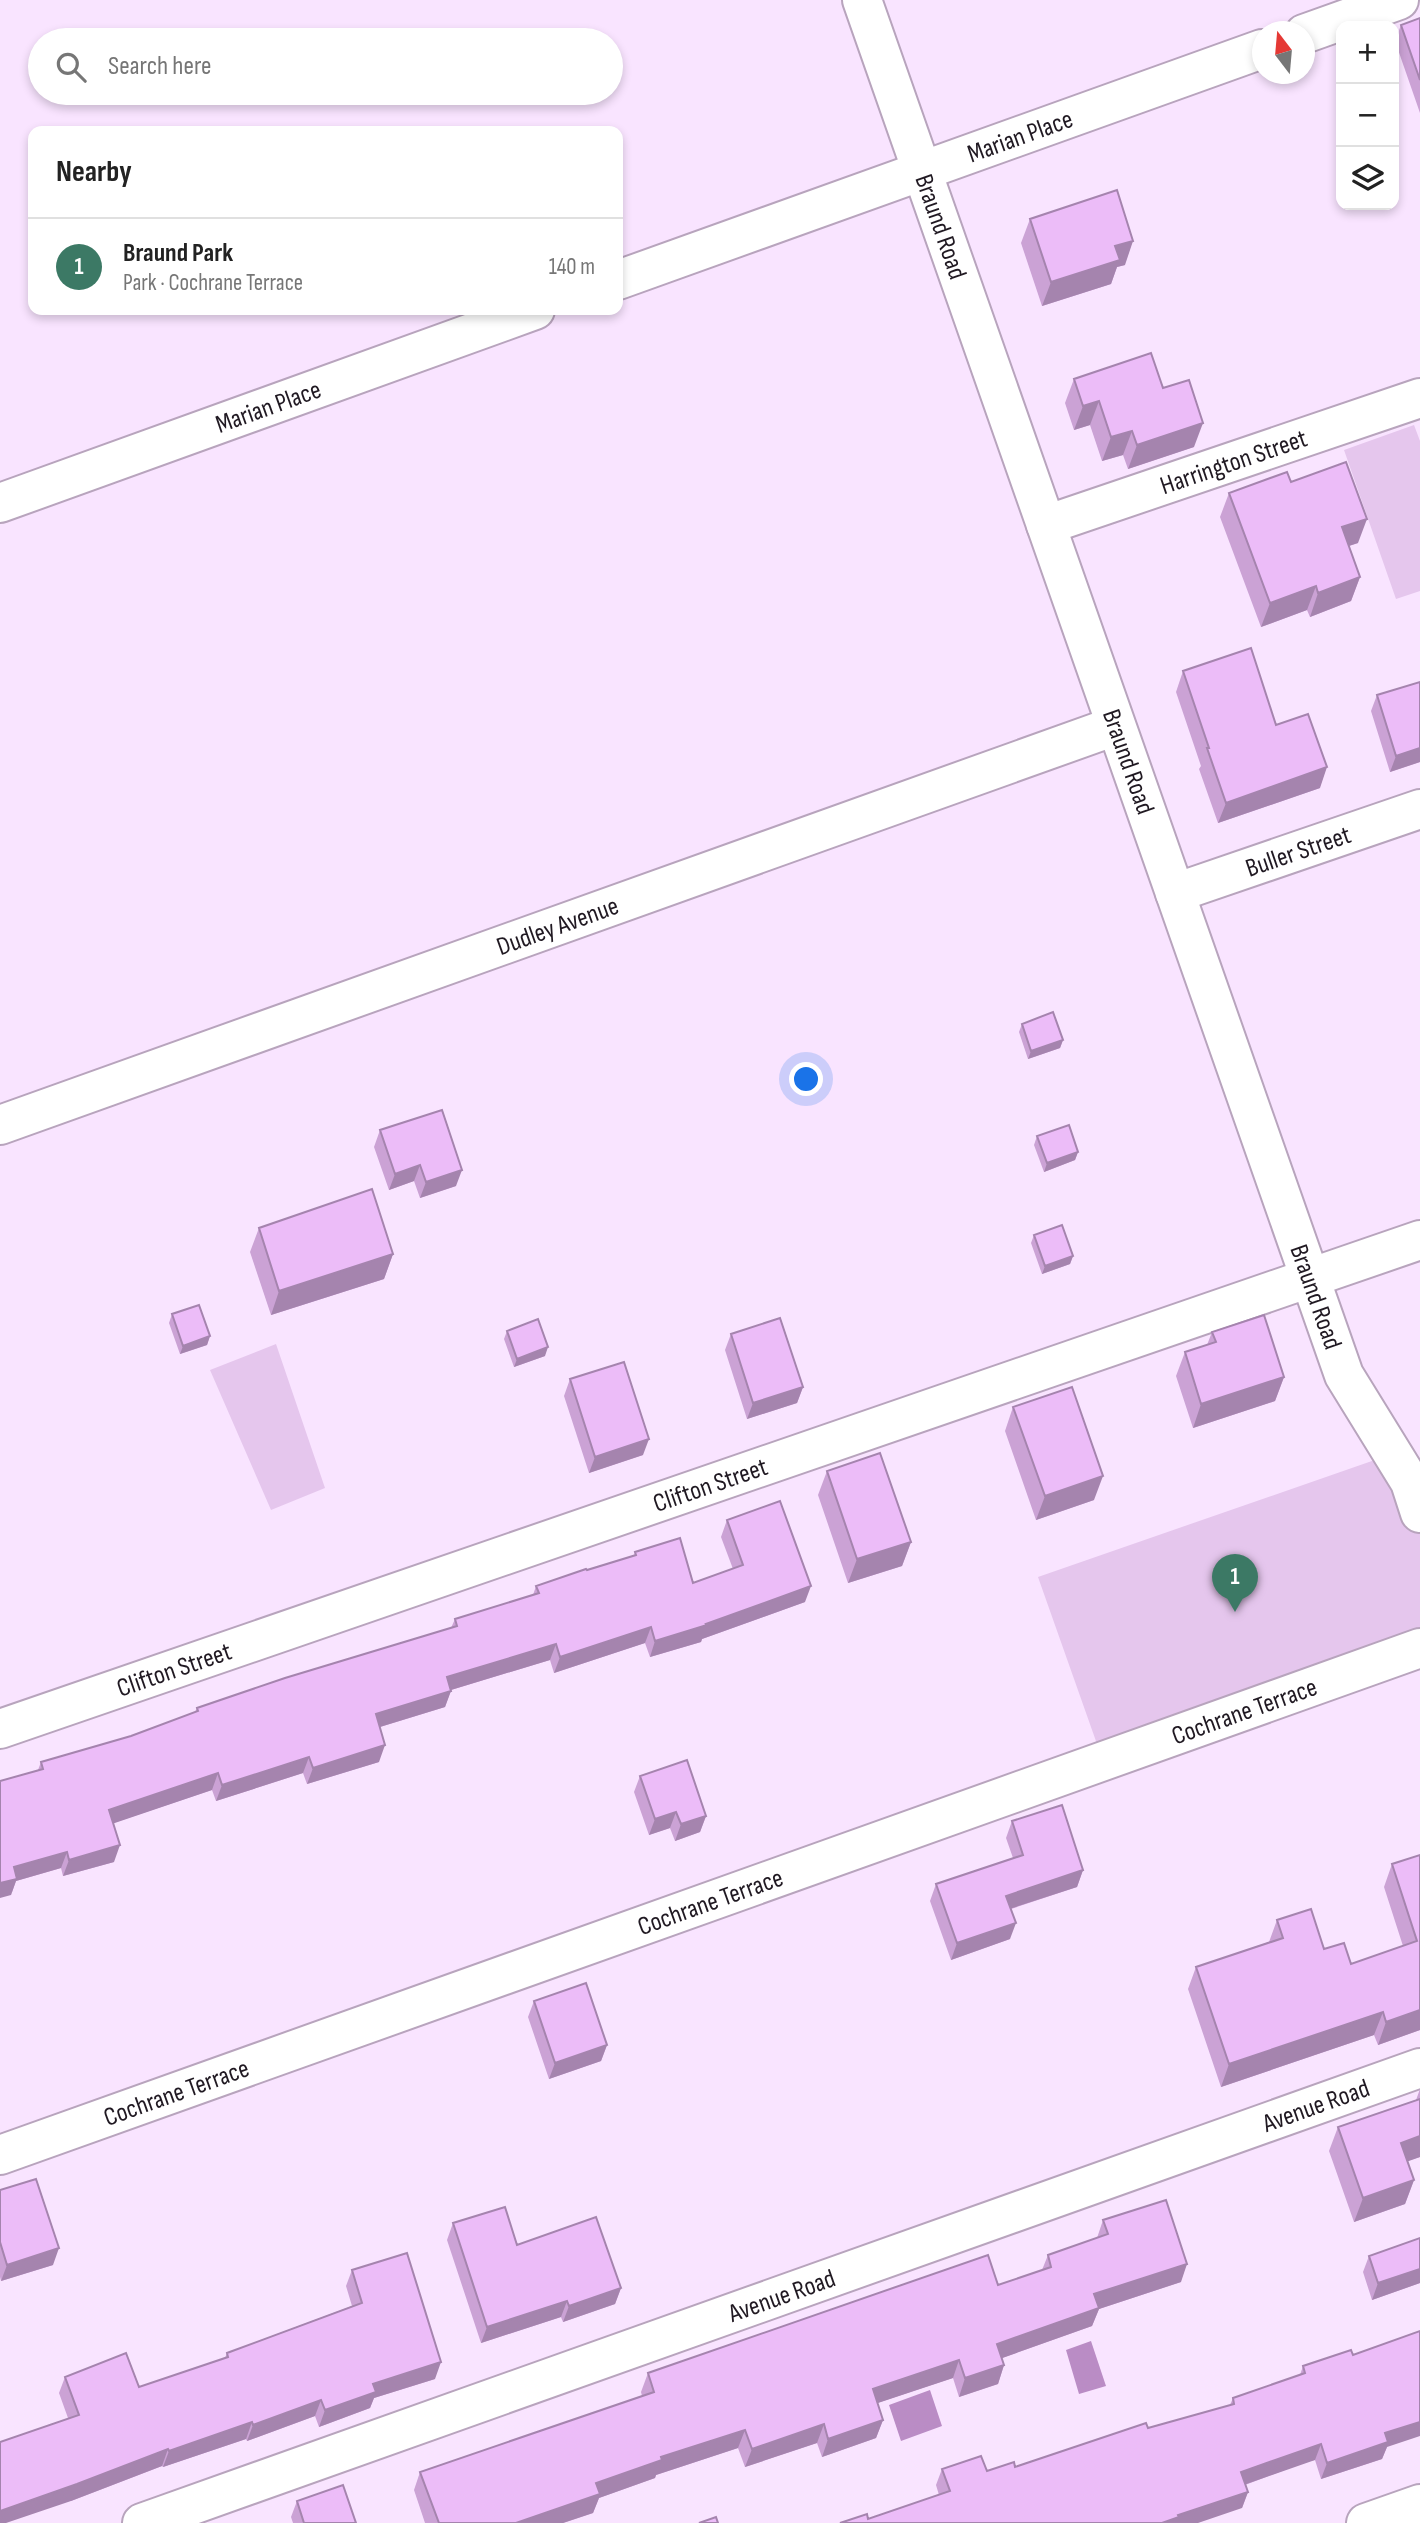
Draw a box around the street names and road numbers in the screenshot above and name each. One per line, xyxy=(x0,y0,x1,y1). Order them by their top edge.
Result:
street label: Marian Place xyxy=(964,104,1077,170)
street label: Braund Road xyxy=(907,170,973,284)
street label: Marian Place xyxy=(212,375,325,441)
street label: Harrington Street xyxy=(1156,423,1312,502)
street label: Braund Road xyxy=(1095,706,1160,819)
street label: Buller Street xyxy=(1242,820,1355,885)
street label: Dudley Avenue xyxy=(493,891,623,963)
street label: Braund Road xyxy=(1282,1241,1348,1354)
street label: Clifton Street xyxy=(649,1452,772,1520)
street label: Clifton Street xyxy=(113,1636,236,1705)
street label: Cochrane Terrace xyxy=(1168,1672,1321,1752)
street label: Cochrane Terrace xyxy=(634,1863,787,1943)
street label: Cochrane Terrace xyxy=(100,2053,253,2134)
street label: Avenue Road xyxy=(1258,2073,1374,2140)
street label: Avenue Road xyxy=(724,2263,840,2330)

